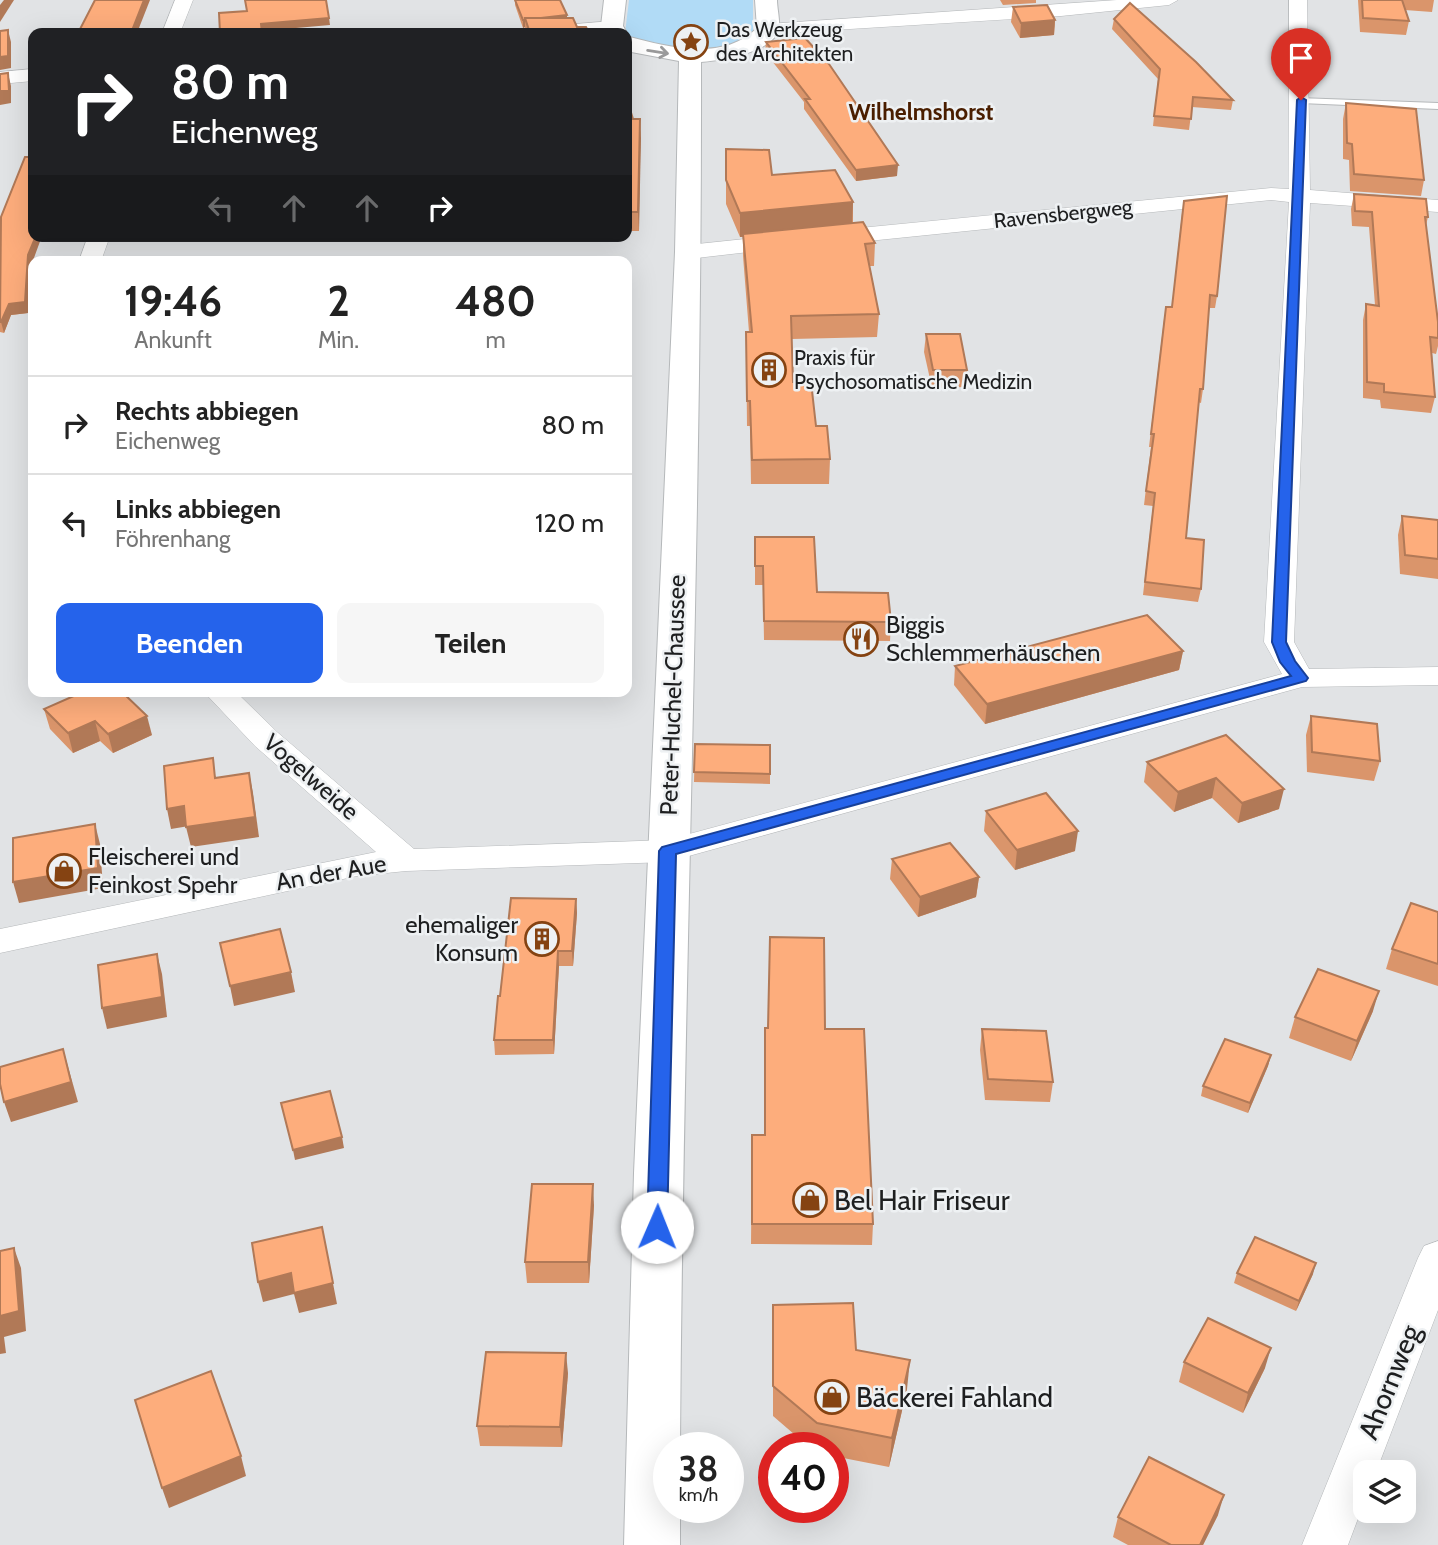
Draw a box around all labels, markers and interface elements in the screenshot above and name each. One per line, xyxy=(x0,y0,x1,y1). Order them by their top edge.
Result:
place label: Das Werkzeug des Architekten xyxy=(716,17,853,66)
place icon: Das Werkzeug des Architekten xyxy=(672,23,710,61)
pin xyxy=(1271,28,1331,100)
icon: arrive xyxy=(1282,39,1320,77)
one-way arrow xyxy=(646,46,669,59)
text: 80 m xyxy=(171,52,289,111)
icon: right xyxy=(56,56,147,147)
district label: Wilhelmshorst xyxy=(849,98,994,126)
text: Eichenweg xyxy=(171,112,317,151)
icon: left xyxy=(202,189,240,227)
icon: ahead xyxy=(275,189,313,227)
icon: ahead xyxy=(348,189,386,227)
icon: right xyxy=(421,189,459,227)
street label: Ravensbergweg xyxy=(992,194,1134,233)
text: 19:46 xyxy=(124,275,222,327)
text: 2 xyxy=(327,275,350,327)
text: 480 xyxy=(455,275,536,327)
text: Ankunft xyxy=(134,326,212,354)
text: Min. xyxy=(318,326,359,354)
text: m xyxy=(485,326,506,354)
place label: Praxis für Psychosomatische Medizin xyxy=(794,345,1032,394)
building icon: Praxis für Psychosomatische Medizin xyxy=(750,351,788,389)
text: Rechts abbiegen xyxy=(115,395,299,427)
icon: right xyxy=(56,406,94,444)
text: 80 m xyxy=(541,409,604,441)
text: Eichenweg xyxy=(115,427,220,455)
text: Links abbiegen xyxy=(115,493,281,525)
icon: left xyxy=(56,504,94,542)
text: 120 m xyxy=(535,507,604,539)
text: Föhrenhang xyxy=(115,525,231,553)
street label: Peter-Huchel-Chaussee xyxy=(654,574,691,816)
button: Beenden xyxy=(56,603,323,683)
button: Teilen xyxy=(337,603,604,683)
place label: Biggis Schlemmerhäuschen xyxy=(886,610,1100,667)
restaurant icon: Biggis Schlemmerhäuschen xyxy=(842,620,880,658)
street label: Vogelweide xyxy=(258,727,365,826)
place label: Fleischerei und Feinkost Spehr xyxy=(88,842,239,899)
street label: An der Aue xyxy=(273,849,388,896)
shop icon: Fleischerei und Feinkost Spehr xyxy=(45,852,83,890)
place label: ehemaliger Konsum xyxy=(405,910,518,967)
building icon: ehemaliger Konsum xyxy=(523,920,561,958)
shop icon: Bel Hair Friseur xyxy=(791,1181,829,1219)
place label: Bel Hair Friseur xyxy=(834,1183,1010,1217)
position arrow xyxy=(620,1190,694,1264)
street label: Ahornweg xyxy=(1351,1319,1428,1444)
shop icon: Bäckerei Fahland xyxy=(813,1378,851,1416)
place label: Bäckerei Fahland xyxy=(856,1380,1053,1414)
speed limit sign: 40 xyxy=(758,1432,849,1523)
text: 38 xyxy=(678,1447,719,1490)
map controls xyxy=(1353,1460,1416,1523)
button: layers xyxy=(1353,1460,1416,1523)
text: km/h xyxy=(679,1484,718,1506)

